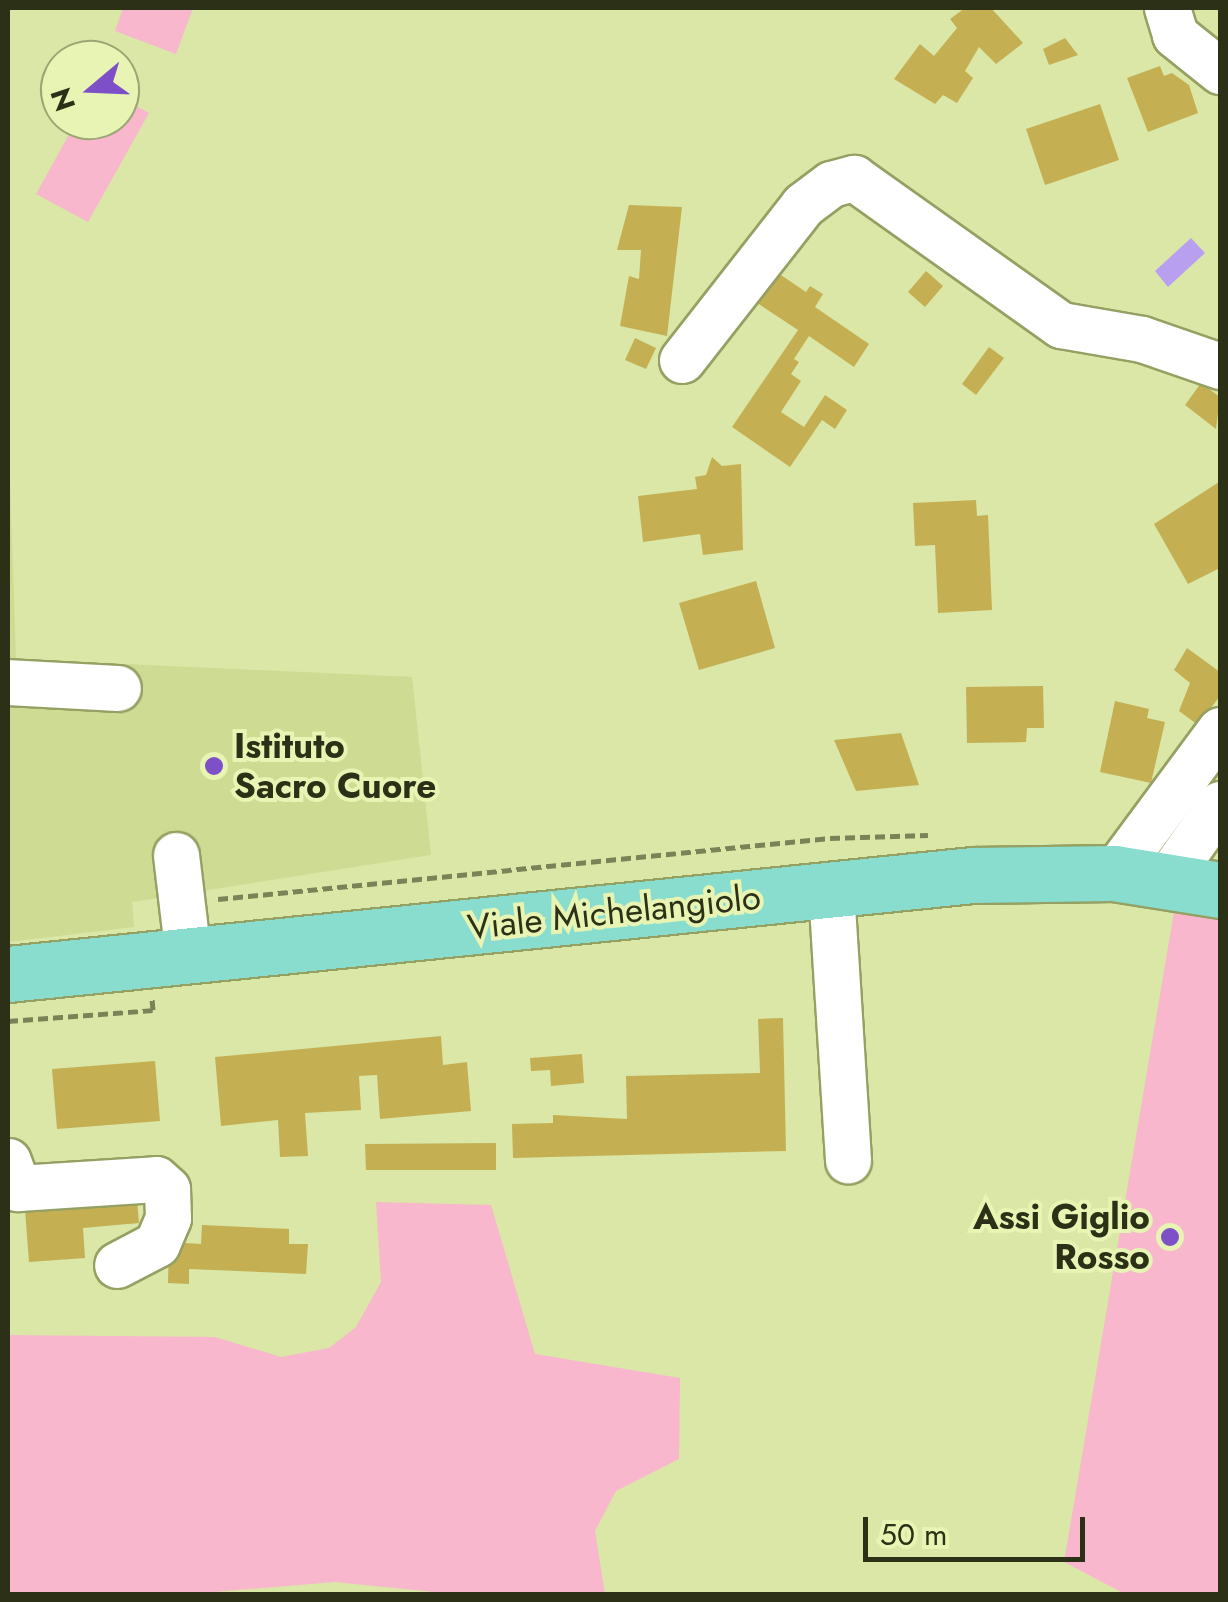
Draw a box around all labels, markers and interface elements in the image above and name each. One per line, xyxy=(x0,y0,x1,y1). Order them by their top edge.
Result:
north arrow xyxy=(40,40,140,140)
text: N xyxy=(40,82,86,116)
place label: Istituto Sacro Cuore xyxy=(234,725,436,807)
marker: Istituto Sacro Cuore xyxy=(203,755,225,777)
street label: Viale Michelangiolo xyxy=(465,876,763,948)
place label: Assi Giglio Rosso xyxy=(973,1196,1150,1278)
marker: Assi Giglio Rosso xyxy=(1159,1226,1181,1248)
scale bar xyxy=(868,1497,1090,1559)
text: 50 m xyxy=(880,1513,947,1556)

